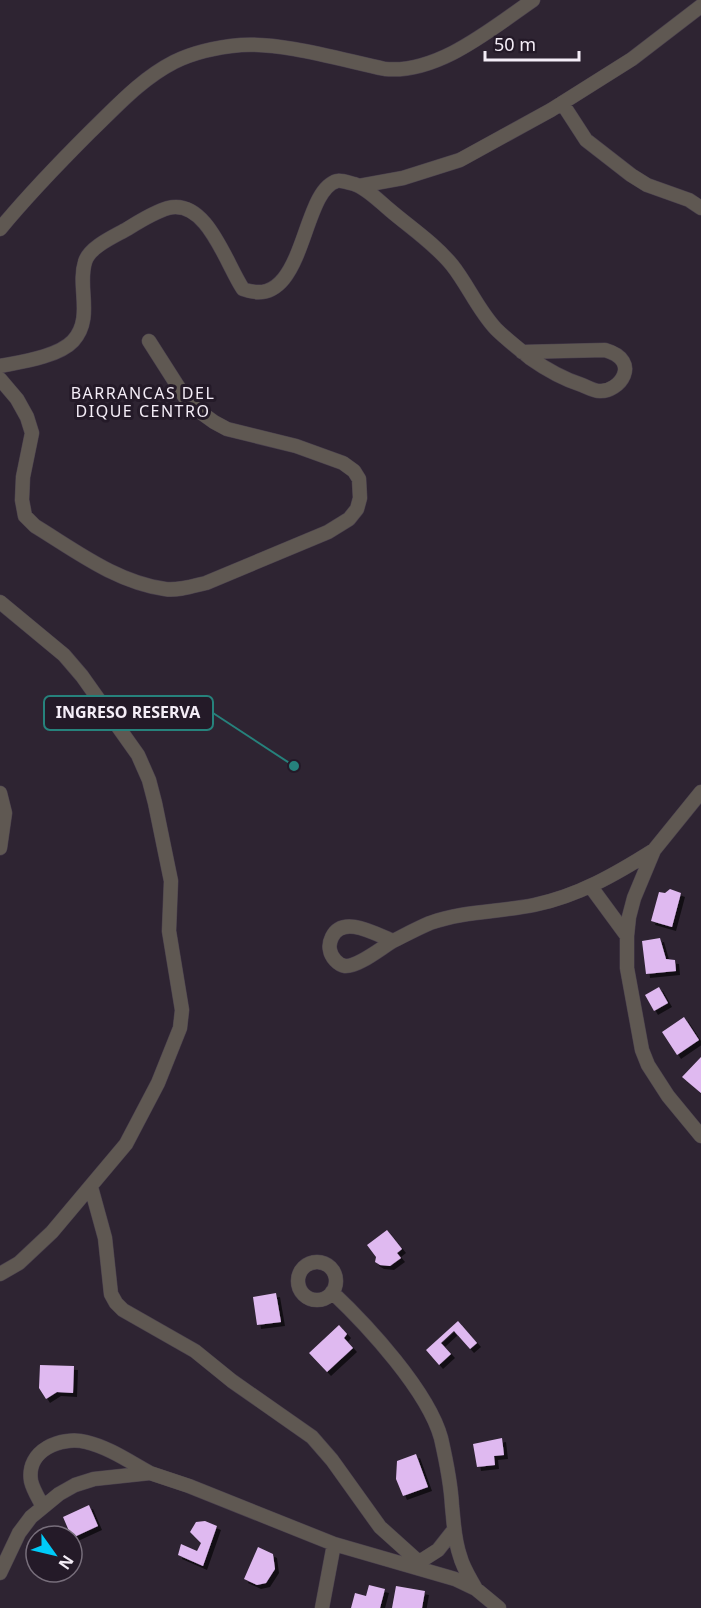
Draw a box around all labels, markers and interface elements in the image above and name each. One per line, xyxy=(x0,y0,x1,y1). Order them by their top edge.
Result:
scale bar xyxy=(485,24,580,62)
text: 50 m xyxy=(494,32,536,56)
district label: BARRANCAS DEL DIQUE CENTRO xyxy=(71,382,215,422)
callout: INGRESO RESERVA xyxy=(44,696,213,730)
text: INGRESO RESERVA xyxy=(56,701,201,723)
north arrow xyxy=(24,1524,84,1584)
text: N xyxy=(54,1551,79,1574)

